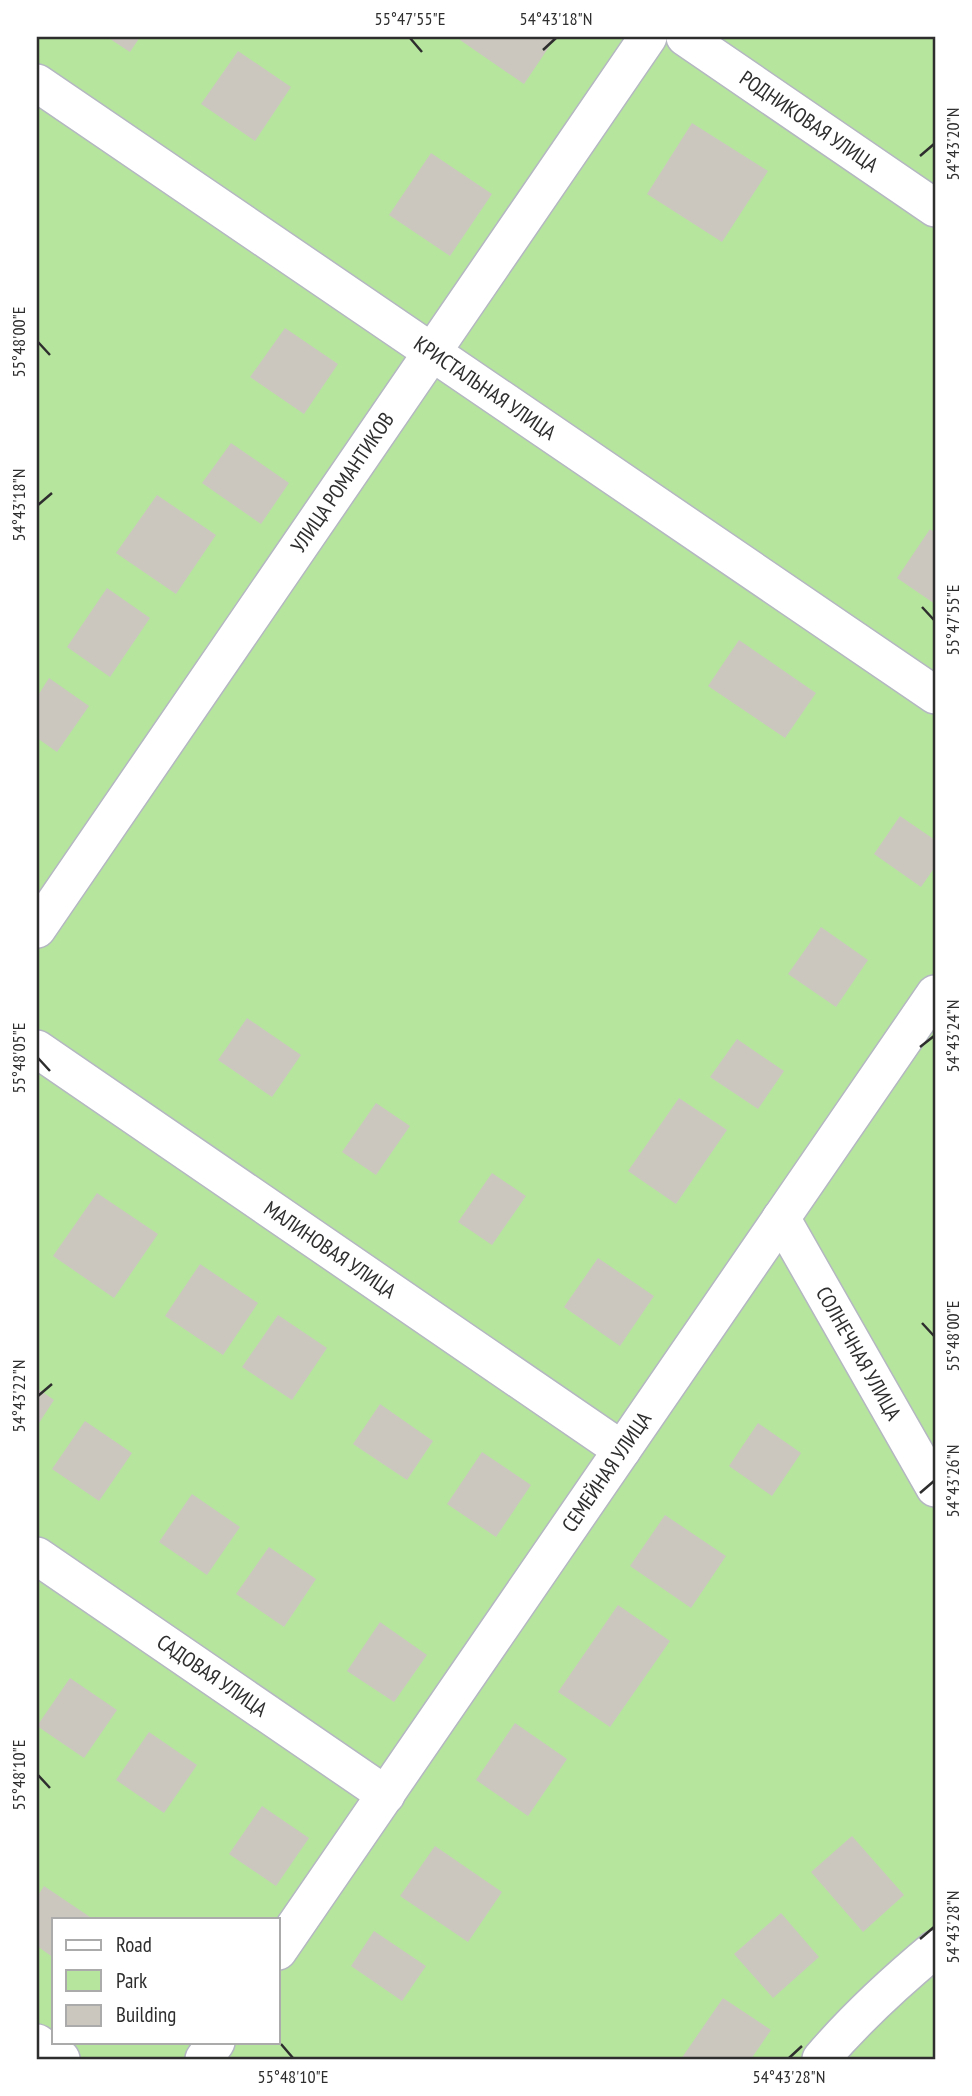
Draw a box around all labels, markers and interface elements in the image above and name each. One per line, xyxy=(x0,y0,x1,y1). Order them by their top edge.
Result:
text: 55°47'55"E xyxy=(375,7,445,30)
text: 54°43'18"N xyxy=(520,7,592,30)
street label: РОДНИКОВАЯ УЛИЦА xyxy=(735,64,884,178)
text: 54°43'20"N xyxy=(941,108,964,180)
text: 55°48'00"E xyxy=(7,307,30,377)
street label: КРИСТАЛЬНАЯ УЛИЦА xyxy=(409,330,561,446)
street label: УЛИЦА РОМАНТИКОВ xyxy=(285,407,400,558)
text: 54°43'18"N xyxy=(7,469,30,541)
text: 55°47'55"E xyxy=(941,585,964,655)
text: 54°43'24"N xyxy=(941,1000,964,1072)
text: 55°48'05"E xyxy=(7,1023,30,1093)
street label: МАЛИНОВАЯ УЛИЦА xyxy=(259,1195,401,1304)
street label: СОЛНЕЧНАЯ УЛИЦА xyxy=(810,1282,907,1425)
text: 55°48'00"E xyxy=(941,1301,964,1371)
text: 54°43'22"N xyxy=(7,1360,30,1432)
street label: СЕМЕЙНАЯ УЛИЦА xyxy=(556,1406,657,1537)
text: 54°43'26"N xyxy=(941,1445,964,1517)
street label: САДОВАЯ УЛИЦА xyxy=(152,1628,273,1723)
text: 55°48'10"E xyxy=(7,1740,30,1810)
text: 54°43'28"N xyxy=(941,1891,964,1963)
legend xyxy=(52,1918,280,2044)
text: Road xyxy=(116,1931,152,1958)
text: Park xyxy=(116,1967,147,1994)
text: Building xyxy=(116,2001,176,2028)
text: 55°48'10"E xyxy=(258,2065,328,2088)
text: 54°43'28"N xyxy=(753,2065,825,2088)

